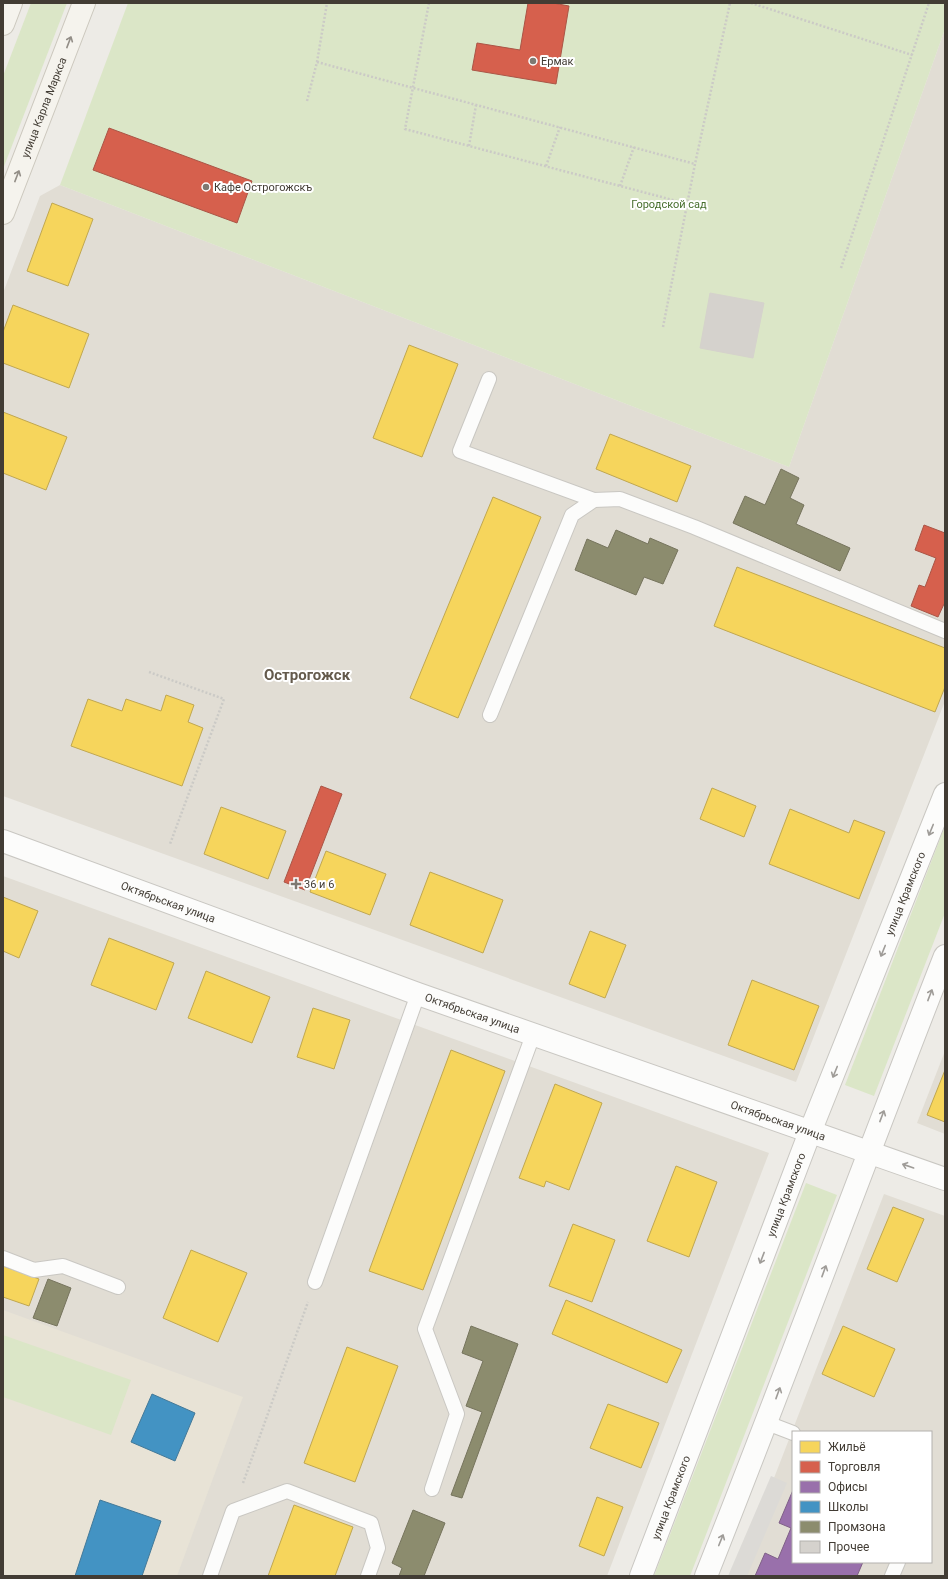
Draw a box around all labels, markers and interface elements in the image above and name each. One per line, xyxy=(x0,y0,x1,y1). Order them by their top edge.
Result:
one-way arrow xyxy=(66,36,74,48)
place label: Ермак xyxy=(541,55,574,68)
street label: улица Карла Маркса xyxy=(19,56,69,160)
marker: Ермак xyxy=(528,56,538,66)
one-way arrow xyxy=(14,171,22,183)
place label: Кафе Острогожскъ xyxy=(214,181,312,194)
marker: Кафе Острогожскъ xyxy=(201,182,211,192)
park label: Городской сад xyxy=(631,198,707,211)
district label: Острогожск xyxy=(264,666,351,684)
one-way arrow xyxy=(926,824,934,836)
street label: улица Крамского xyxy=(883,850,928,937)
place label: 36 и 6 xyxy=(304,878,334,891)
street label: Октябрьская улица xyxy=(119,879,217,926)
marker: 36 и 6 xyxy=(291,879,301,889)
one-way arrow xyxy=(878,944,886,956)
one-way arrow xyxy=(926,989,934,1001)
street label: Октябрьская улица xyxy=(423,991,521,1036)
one-way arrow xyxy=(830,1065,838,1077)
street label: Октябрьская улица xyxy=(729,1098,827,1144)
one-way arrow xyxy=(879,1110,887,1122)
street label: улица Крамского xyxy=(765,1151,809,1239)
one-way arrow xyxy=(903,1162,915,1170)
one-way arrow xyxy=(758,1252,766,1264)
one-way arrow xyxy=(820,1265,828,1277)
one-way arrow xyxy=(775,1387,783,1399)
legend xyxy=(792,1431,932,1563)
text: Жильё xyxy=(828,1440,866,1454)
street label: улица Крамского xyxy=(649,1454,693,1542)
text: Торговля xyxy=(828,1460,880,1474)
text: Офисы xyxy=(828,1480,868,1494)
text: Школы xyxy=(828,1500,869,1514)
text: Промзона xyxy=(828,1520,885,1534)
one-way arrow xyxy=(717,1534,725,1546)
text: Прочее xyxy=(828,1540,869,1554)

